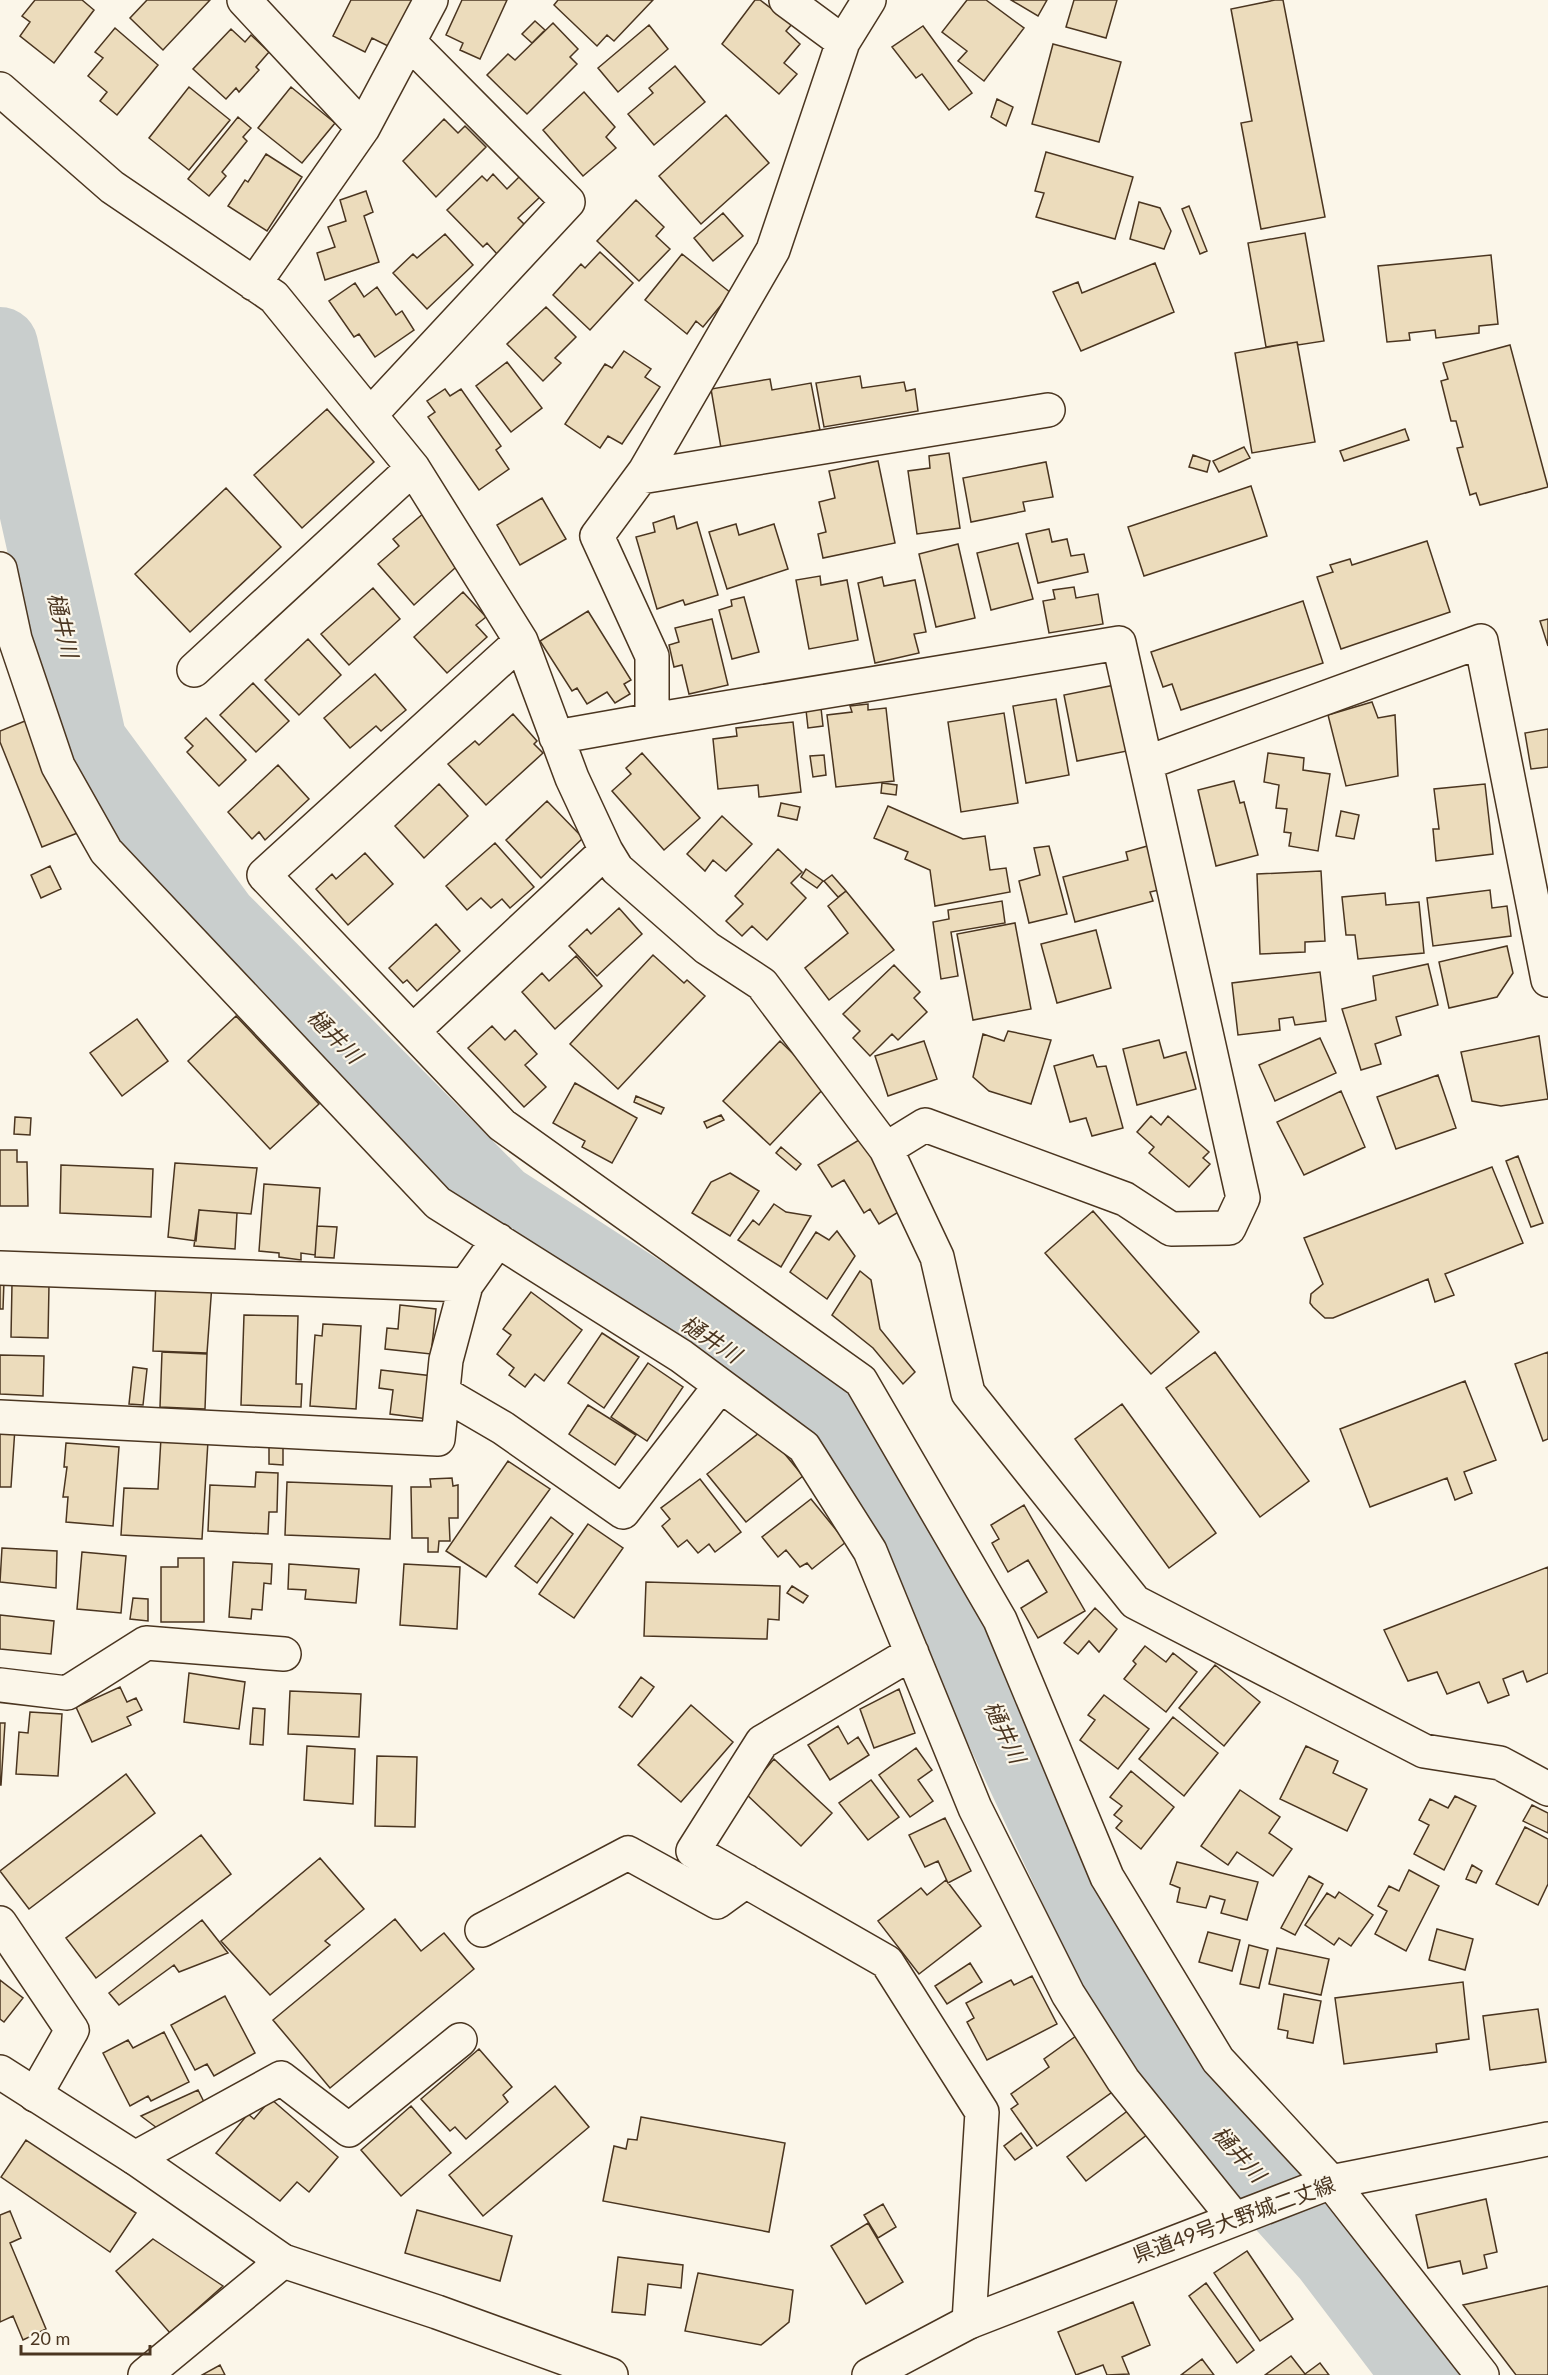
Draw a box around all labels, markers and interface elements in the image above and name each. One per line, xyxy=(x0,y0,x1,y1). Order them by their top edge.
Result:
water label: 樋井川 xyxy=(43,590,85,662)
water label: 樋井川 xyxy=(302,1003,370,1070)
water label: 樋井川 xyxy=(676,1309,748,1369)
water label: 樋井川 xyxy=(979,1696,1032,1769)
water label: 樋井川 xyxy=(1207,2120,1273,2189)
street label: 県道49号大野城二丈線 xyxy=(1129,2170,1338,2267)
scale bar xyxy=(21,2318,150,2356)
text: 20 m xyxy=(30,2327,70,2349)

